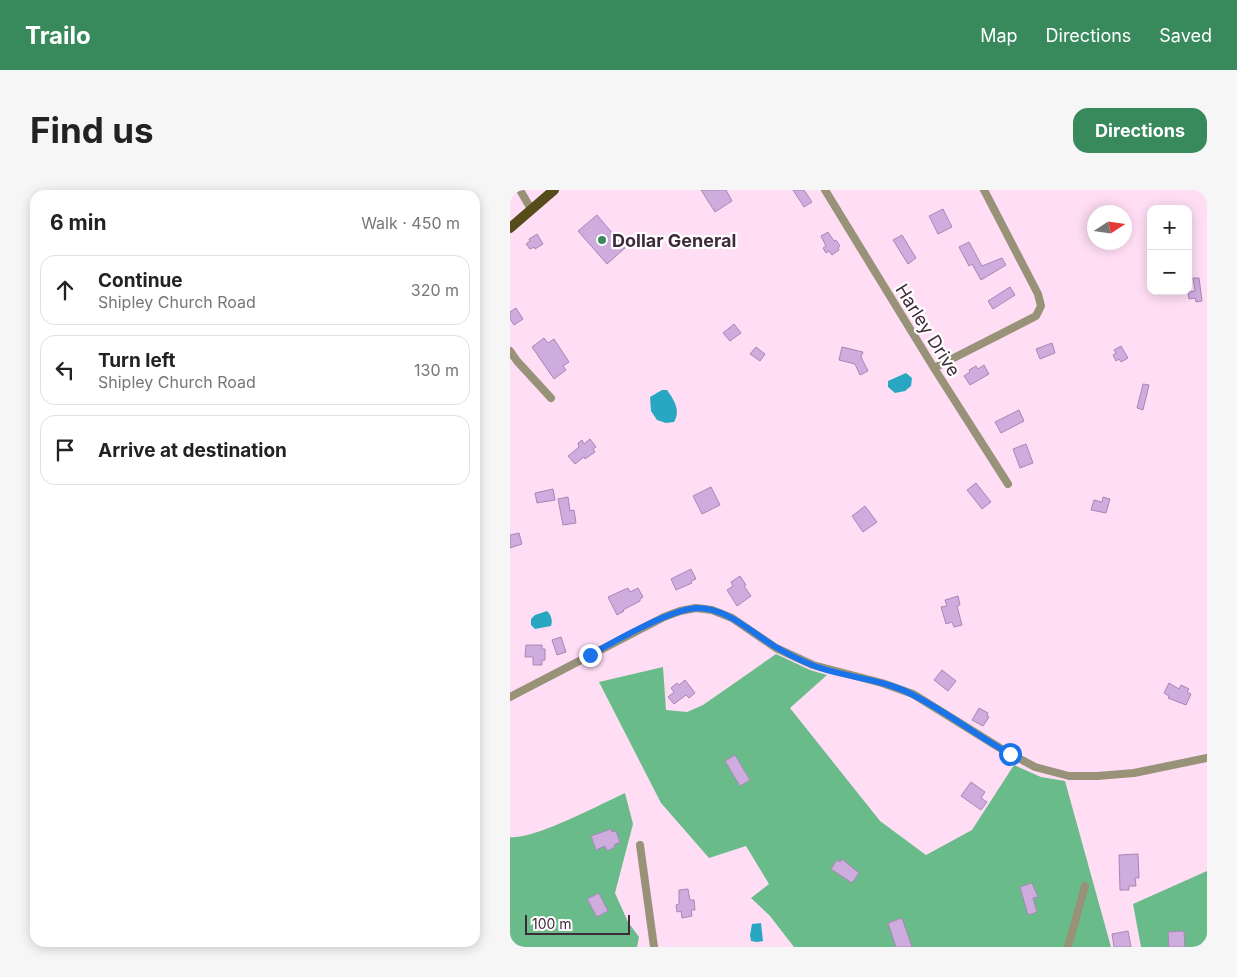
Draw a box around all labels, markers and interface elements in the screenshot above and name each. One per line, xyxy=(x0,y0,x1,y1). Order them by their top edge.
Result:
text: Trailo xyxy=(25,21,91,50)
text: Map xyxy=(980,25,1018,46)
text: Directions xyxy=(1046,25,1131,46)
text: Saved xyxy=(1159,25,1212,46)
button: Directions xyxy=(1073,108,1207,153)
text: Find us xyxy=(30,109,154,151)
north arrow xyxy=(1087,205,1132,250)
map controls xyxy=(1147,205,1192,295)
button: + xyxy=(1147,205,1192,250)
text: 6 min xyxy=(50,210,107,235)
text: Walk · 450 m xyxy=(361,213,460,233)
place label: Dollar General xyxy=(612,230,736,251)
marker: Dollar General xyxy=(596,234,608,246)
button: − xyxy=(1147,250,1192,295)
text: Continue xyxy=(98,269,183,292)
icon: ahead xyxy=(51,276,79,304)
text: 320 m xyxy=(411,280,459,300)
street label: Harley Drive xyxy=(891,280,965,380)
text: Shipley Church Road xyxy=(98,292,256,312)
text: Turn left xyxy=(98,349,176,372)
icon: left xyxy=(51,356,79,384)
text: 130 m xyxy=(414,360,459,380)
text: Shipley Church Road xyxy=(98,372,256,392)
icon: arrive xyxy=(51,436,79,464)
text: Arrive at destination xyxy=(98,439,287,462)
route end xyxy=(579,644,602,667)
route start xyxy=(999,743,1022,766)
scale bar xyxy=(525,912,630,935)
text: 100 m xyxy=(532,915,572,932)

